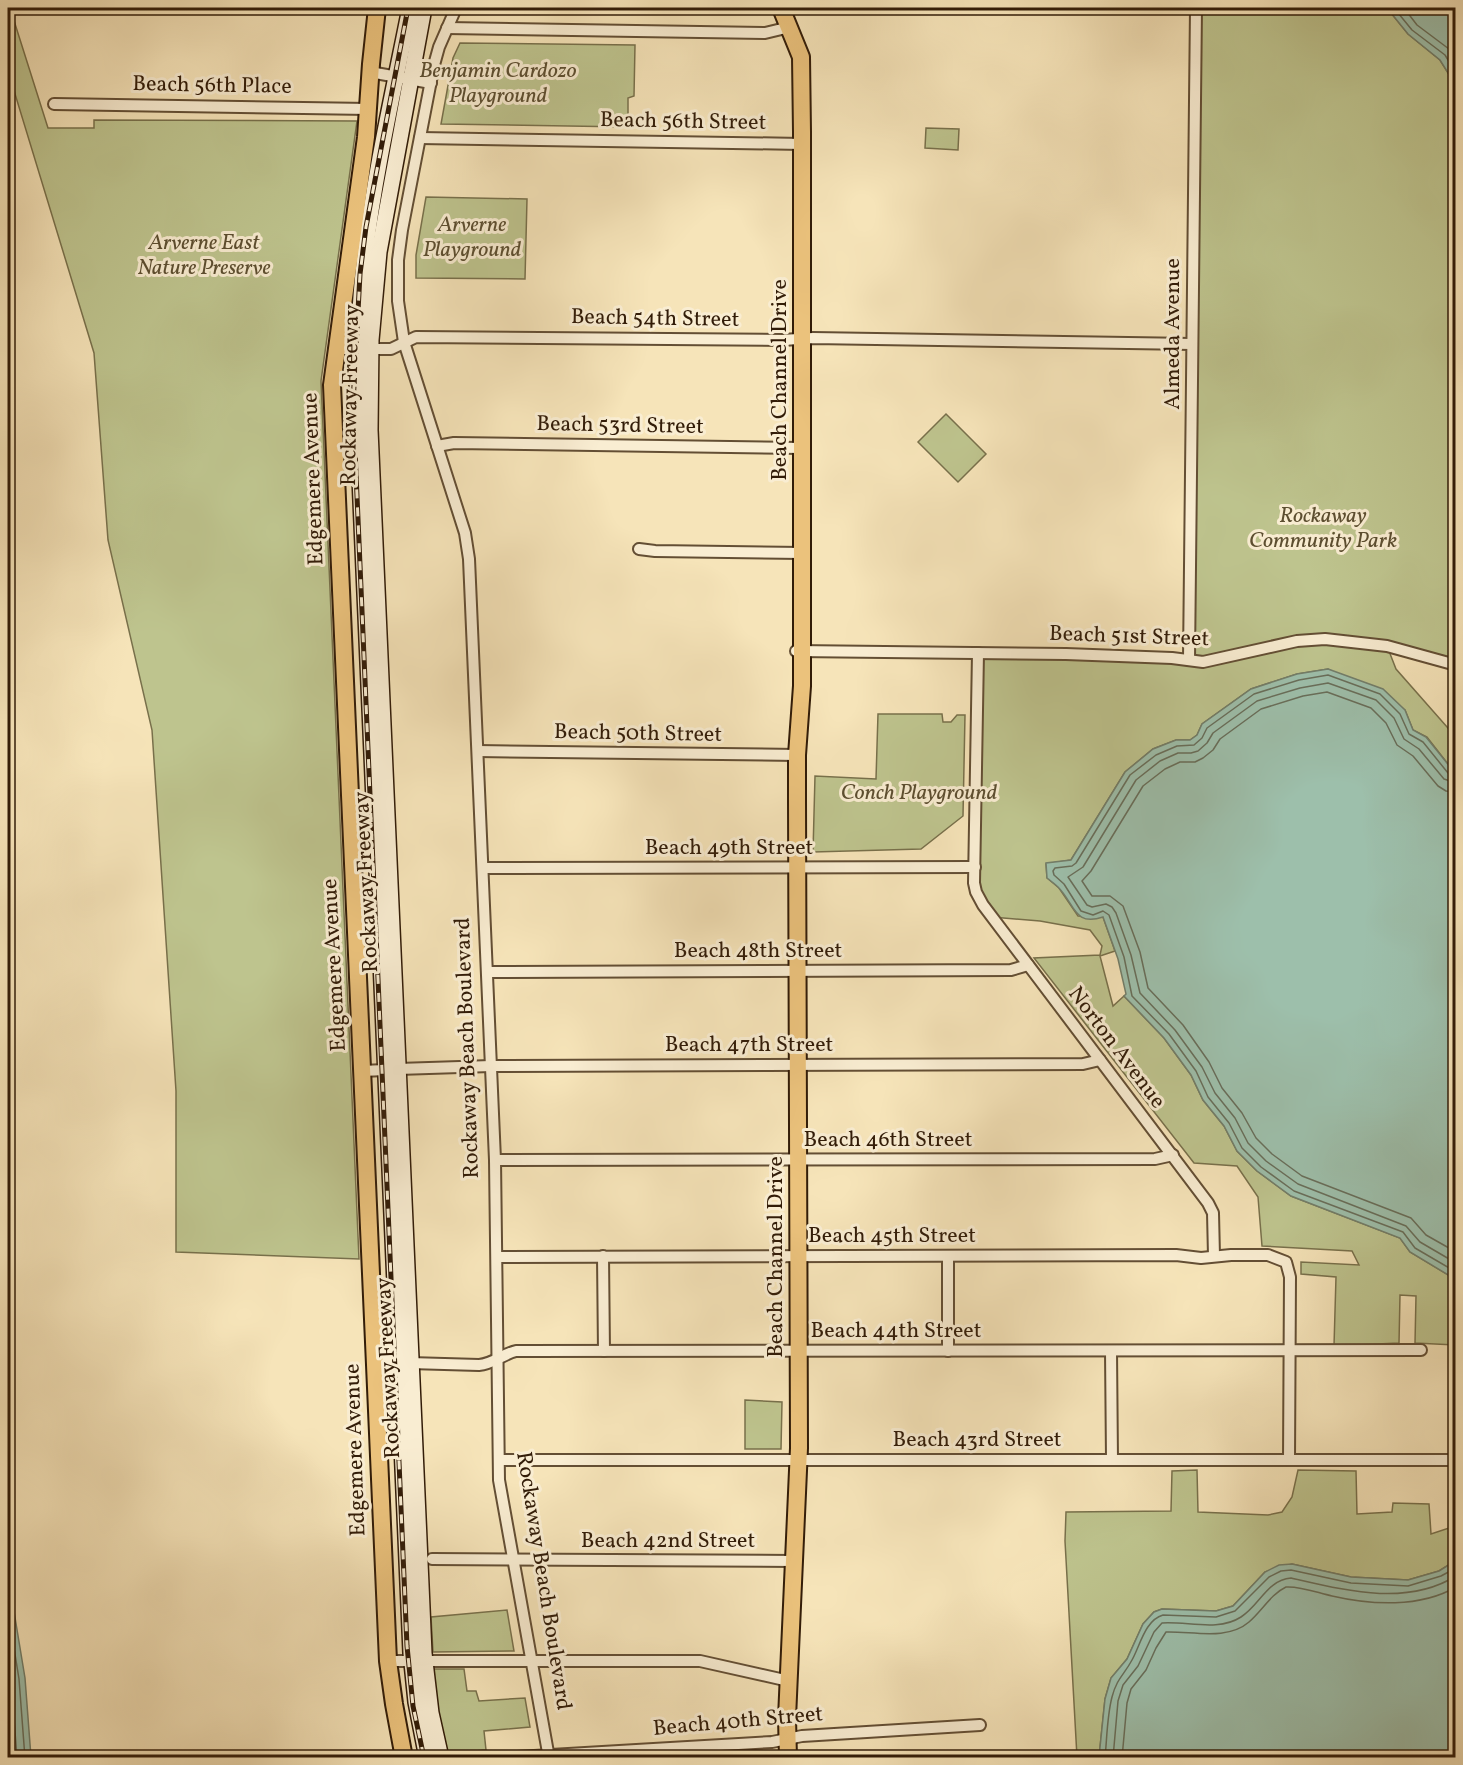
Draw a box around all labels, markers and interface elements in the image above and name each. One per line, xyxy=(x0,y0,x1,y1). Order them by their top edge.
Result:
park label: Benjamin Cardozo Playground xyxy=(419,56,577,112)
street label: Beach 56th Place xyxy=(132,69,292,103)
street label: Beach 56th Street xyxy=(599,105,767,139)
park label: Arverne Playground xyxy=(423,210,522,266)
park label: Arverne East Nature Preserve xyxy=(138,228,270,284)
street label: Almeda Avenue xyxy=(1158,258,1189,410)
street label: Beach Channel Drive xyxy=(765,279,796,481)
street label: Beach 54th Street xyxy=(570,302,740,336)
street label: Rockaway Freeway xyxy=(334,304,368,486)
street label: Edgemere Avenue xyxy=(295,392,333,566)
street label: Beach 53rd Street xyxy=(536,409,704,443)
park label: Rockaway Community Park xyxy=(1249,501,1397,557)
street label: Beach 51st Street xyxy=(1048,619,1210,655)
street label: Beach 50th Street xyxy=(554,717,723,751)
park label: Conch Playground xyxy=(841,778,998,809)
street label: Rockaway Freeway xyxy=(347,790,387,973)
street label: Beach 49th Street xyxy=(645,833,814,864)
street label: Edgemere Avenue xyxy=(315,878,355,1052)
street label: Rockaway Beach Boulevard xyxy=(448,917,488,1179)
street label: Beach 48th Street xyxy=(674,936,843,967)
street label: Norton Avenue xyxy=(1060,980,1172,1116)
street label: Beach 47th Street xyxy=(665,1030,834,1061)
street label: Beach 46th Street xyxy=(804,1125,973,1156)
street label: Beach Channel Drive xyxy=(761,1156,792,1358)
street label: Beach 45th Street xyxy=(808,1221,976,1252)
street label: Rockaway Freeway xyxy=(369,1276,409,1459)
street label: Beach 44th Street xyxy=(810,1316,982,1347)
street label: Edgemere Avenue xyxy=(337,1363,375,1537)
street label: Beach 43rd Street xyxy=(892,1425,1062,1456)
street label: Rockaway Beach Boulevard xyxy=(507,1449,579,1713)
street label: Beach 42nd Street xyxy=(581,1526,755,1557)
street label: Beach 40th Street xyxy=(652,1699,825,1745)

